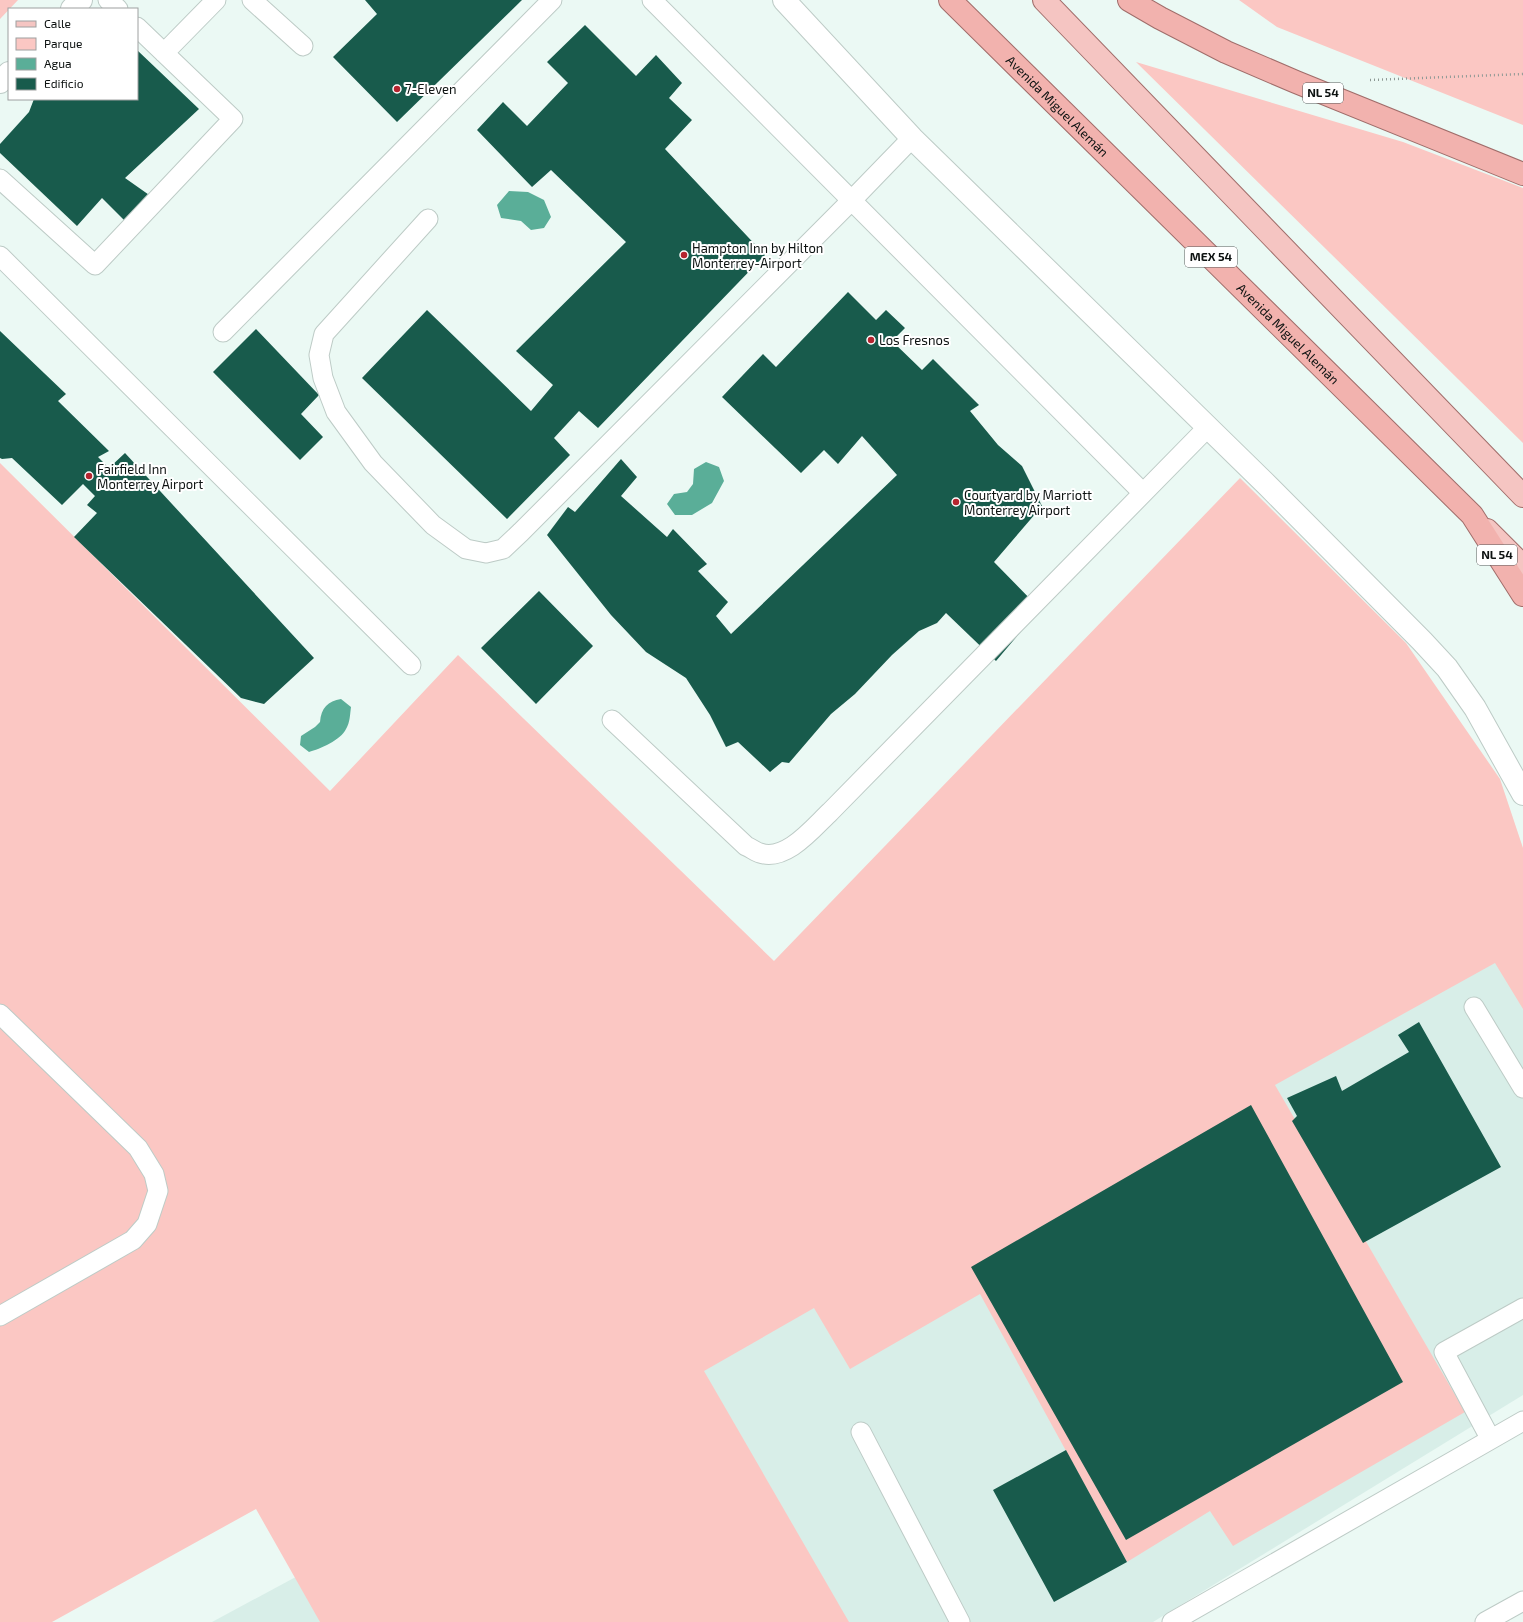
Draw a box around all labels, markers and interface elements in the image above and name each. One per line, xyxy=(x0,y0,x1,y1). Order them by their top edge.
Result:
legend xyxy=(8,8,138,100)
text: Calle xyxy=(44,16,71,30)
text: Parque xyxy=(44,36,82,50)
street label: Avenida Miguel Alemán xyxy=(1003,52,1112,160)
text: Agua xyxy=(44,56,72,70)
text: Edificio xyxy=(44,76,84,90)
place label: 7-Eleven xyxy=(405,81,457,97)
road number: NL 54 xyxy=(1303,83,1343,103)
marker: 7-Eleven xyxy=(392,84,402,94)
place label: Hampton Inn by Hilton Monterrey-Airport xyxy=(692,240,823,271)
road number: MEX 54 xyxy=(1185,247,1237,267)
marker: Hampton Inn by Hilton Monterrey-Airport xyxy=(679,250,689,260)
street label: Avenida Miguel Alemán xyxy=(1234,280,1343,388)
place label: Los Fresnos xyxy=(879,332,950,348)
marker: Los Fresnos xyxy=(866,335,876,345)
place label: Fairfield Inn Monterrey Airport xyxy=(97,461,203,492)
marker: Fairfield Inn Monterrey Airport xyxy=(84,471,94,481)
place label: Courtyard by Marriott Monterrey Airport xyxy=(964,487,1092,518)
marker: Courtyard by Marriott Monterrey Airport xyxy=(951,497,961,507)
road number: NL 54 xyxy=(1477,545,1517,565)

